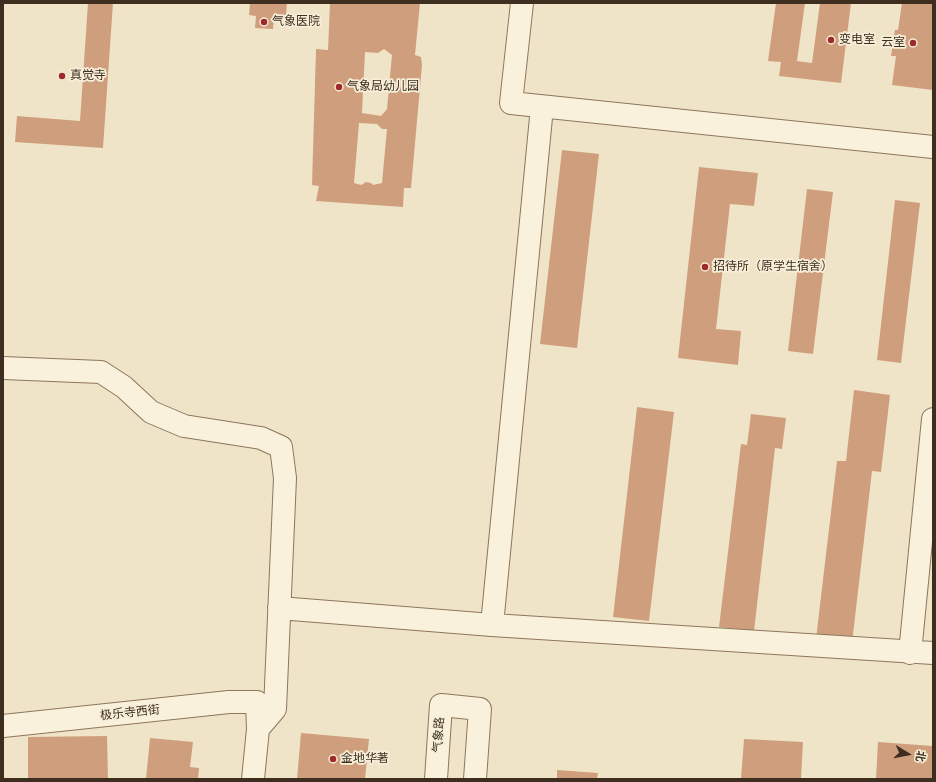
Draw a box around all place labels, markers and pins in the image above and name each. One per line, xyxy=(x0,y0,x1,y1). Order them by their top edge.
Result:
place label: 气象医院 xyxy=(272,15,320,29)
marker: 气象医院 xyxy=(259,17,269,27)
place label: 变电室 xyxy=(839,33,875,47)
marker: 变电室 xyxy=(826,35,836,45)
place label: 云室 xyxy=(881,36,905,50)
marker: 云室 xyxy=(908,38,918,48)
place label: 真觉寺 xyxy=(70,69,106,83)
marker: 真觉寺 xyxy=(57,71,67,81)
place label: 气象局幼儿园 xyxy=(347,80,419,94)
marker: 气象局幼儿园 xyxy=(334,82,344,92)
place label: 招待所（原学生宿舍） xyxy=(713,260,833,274)
marker: 招待所（原学生宿舍） xyxy=(700,262,710,272)
place label: 金地华著 xyxy=(341,752,389,766)
marker: 金地华著 xyxy=(328,754,338,764)

